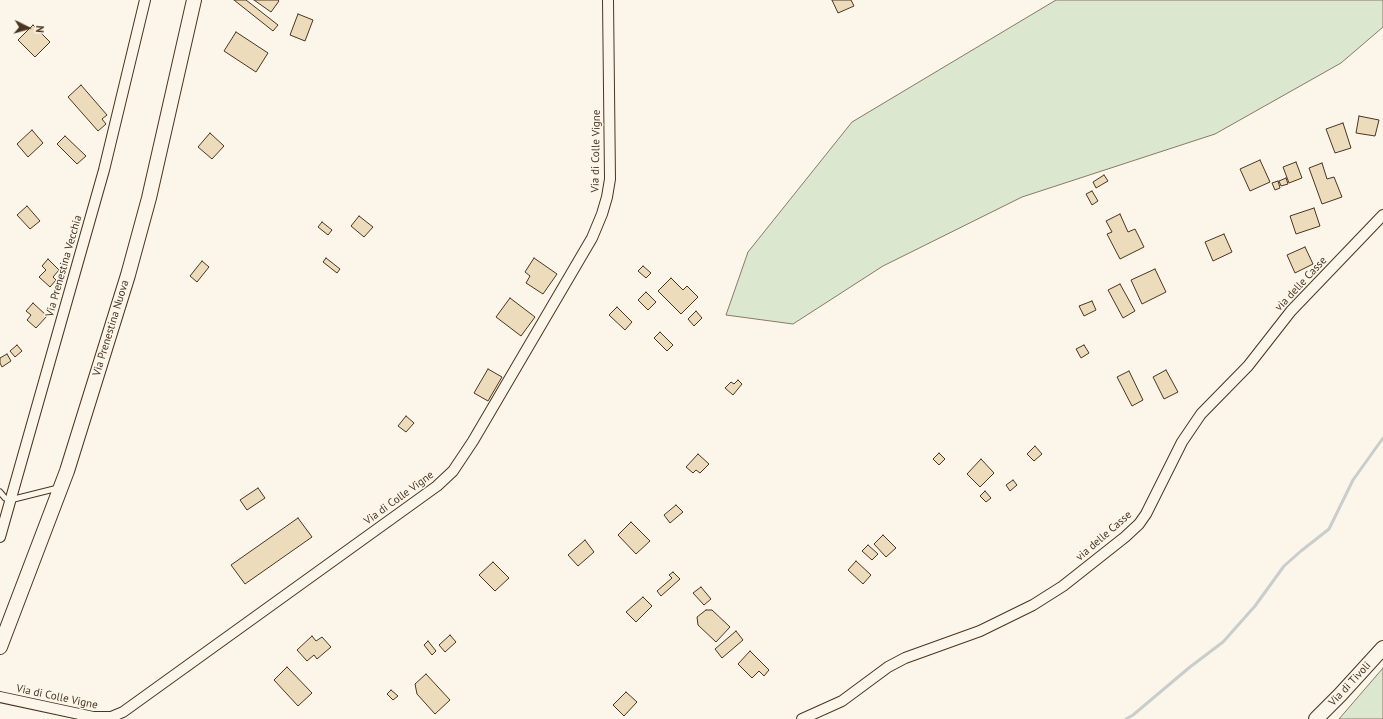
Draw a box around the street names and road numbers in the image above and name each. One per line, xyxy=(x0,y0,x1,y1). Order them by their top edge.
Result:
street label: Via di Colle Vigne xyxy=(589,109,603,193)
street label: Via Prenestina Vecchia xyxy=(43,214,85,318)
street label: via delle Casse xyxy=(1272,254,1330,314)
street label: Via Prenestina Nuova xyxy=(90,278,132,378)
street label: Via di Colle Vigne xyxy=(362,468,436,528)
street label: via delle Casse xyxy=(1073,508,1135,564)
street label: Via di Tivoli xyxy=(1326,659,1374,709)
street label: Via di Colle Vigne xyxy=(15,682,99,712)

